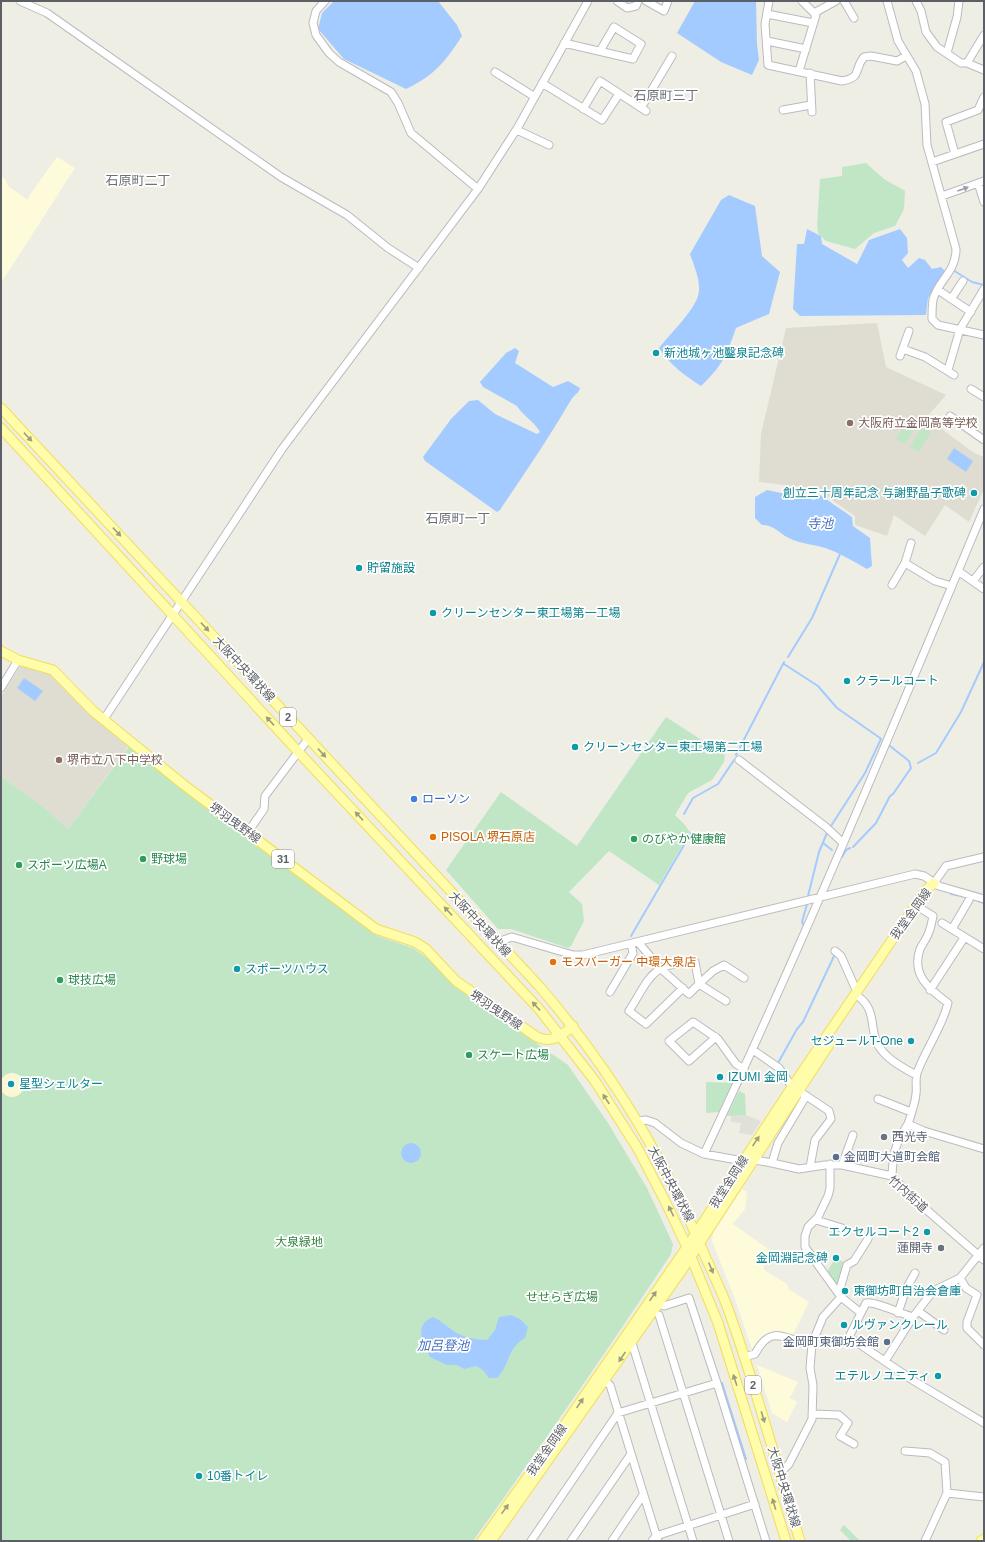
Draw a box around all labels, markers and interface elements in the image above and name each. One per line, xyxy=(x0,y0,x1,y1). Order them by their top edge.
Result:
district label: 石原町三丁 xyxy=(633,88,699,103)
district label: 石原町二丁 xyxy=(105,173,171,188)
one-way arrow xyxy=(958,185,970,191)
place label: 新池城ヶ池鑿泉記念碑 xyxy=(664,346,784,360)
marker: 新池城ヶ池鑿泉記念碑 xyxy=(651,348,661,358)
place label: 大阪府立金岡高等学校 xyxy=(858,416,978,430)
marker: 大阪府立金岡高等学校 xyxy=(845,418,855,428)
one-way arrow xyxy=(23,432,32,441)
place label: 創立三十周年記念 与謝野晶子歌碑 xyxy=(783,486,966,500)
marker: 創立三十周年記念 与謝野晶子歌碑 xyxy=(969,488,979,498)
district label: 石原町一丁 xyxy=(425,511,491,526)
water label: 寺池 xyxy=(807,516,835,531)
one-way arrow xyxy=(112,526,121,537)
place label: 貯留施設 xyxy=(367,561,415,575)
marker: 貯留施設 xyxy=(354,563,364,573)
place label: クリーンセンター東工場第一工場 xyxy=(441,606,620,620)
marker: クリーンセンター東工場第一工場 xyxy=(428,608,438,618)
one-way arrow xyxy=(200,622,210,632)
street label: 大阪中央環状線 xyxy=(210,634,278,704)
place label: クラールコート xyxy=(855,674,939,688)
marker: クラールコート xyxy=(842,676,852,686)
road number: 2 xyxy=(280,708,296,726)
one-way arrow xyxy=(266,716,275,726)
place label: クリーンセンター東工場第二工場 xyxy=(583,740,762,754)
marker: クリーンセンター東工場第二工場 xyxy=(570,742,580,752)
one-way arrow xyxy=(317,748,326,758)
place label: 堺市立八下中学校 xyxy=(67,753,163,767)
marker: 堺市立八下中学校 xyxy=(54,755,64,765)
place label: ローソン xyxy=(422,792,470,806)
marker: ローソン xyxy=(409,794,419,804)
street label: 堺羽曳野線 xyxy=(207,800,263,846)
one-way arrow xyxy=(354,811,364,821)
place label: PISOLA 堺石原店 xyxy=(441,830,535,844)
marker: PISOLA 堺石原店 xyxy=(428,832,438,842)
place label: のびやか健康館 xyxy=(642,832,726,846)
marker: のびやか健康館 xyxy=(629,834,639,844)
road number: 31 xyxy=(272,850,294,868)
place label: 野球場 xyxy=(151,852,187,866)
marker: 野球場 xyxy=(138,854,148,864)
place label: スポーツ広場A xyxy=(27,858,107,872)
marker: スポーツ広場A xyxy=(14,860,24,870)
street label: 我堂金岡線 xyxy=(888,886,934,942)
street label: 大阪中央環状線 xyxy=(446,889,514,959)
one-way arrow xyxy=(443,906,452,916)
place label: モスバーガー 中環大泉店 xyxy=(561,955,696,969)
marker: モスバーガー 中環大泉店 xyxy=(548,957,558,967)
place label: スポーツハウス xyxy=(245,962,329,976)
marker: スポーツハウス xyxy=(232,964,242,974)
place label: 球技広場 xyxy=(68,973,116,987)
marker: 球技広場 xyxy=(55,975,65,985)
street label: 堺羽曳野線 xyxy=(467,987,525,1033)
one-way arrow xyxy=(532,1001,541,1011)
place label: セジュールT-One xyxy=(810,1034,903,1048)
marker: セジュールT-One xyxy=(906,1036,916,1046)
place label: スケート広場 xyxy=(477,1048,549,1062)
marker: スケート広場 xyxy=(464,1050,474,1060)
place label: IZUMI 金岡 xyxy=(728,1070,788,1084)
marker: IZUMI 金岡 xyxy=(715,1072,725,1082)
place label: 星型シェルター xyxy=(19,1077,103,1091)
marker: 星型シェルター xyxy=(6,1079,16,1089)
one-way arrow xyxy=(603,1093,610,1104)
place label: 西光寺 xyxy=(892,1130,928,1144)
marker: 西光寺 xyxy=(879,1132,889,1142)
one-way arrow xyxy=(752,1136,760,1146)
street label: 大阪中央環状線 xyxy=(645,1144,697,1224)
place label: 金岡町大道町会館 xyxy=(844,1150,940,1164)
marker: 金岡町大道町会館 xyxy=(831,1152,841,1162)
street label: 我堂金岡線 xyxy=(707,1153,751,1211)
street label: 竹内街道 xyxy=(885,1173,931,1215)
one-way arrow xyxy=(668,1206,674,1217)
place label: エクセルコート2 xyxy=(829,1225,919,1239)
marker: エクセルコート2 xyxy=(922,1227,932,1237)
park label: 大泉緑地 xyxy=(275,1235,323,1249)
place label: 蓮開寺 xyxy=(897,1241,933,1255)
marker: 蓮開寺 xyxy=(936,1243,946,1253)
place label: 金岡淵記念碑 xyxy=(756,1251,828,1265)
marker: 金岡淵記念碑 xyxy=(831,1253,841,1263)
one-way arrow xyxy=(708,1262,714,1274)
place label: 東御坊町自治会倉庫 xyxy=(853,1284,961,1298)
marker: 東御坊町自治会倉庫 xyxy=(840,1286,850,1296)
park label: せせらぎ広場 xyxy=(526,1290,598,1304)
one-way arrow xyxy=(649,1291,657,1301)
place label: ルヴァンクレール xyxy=(852,1318,948,1332)
marker: ルヴァンクレール xyxy=(839,1320,849,1330)
place label: 金岡町東御坊会館 xyxy=(783,1335,879,1349)
marker: 金岡町東御坊会館 xyxy=(882,1337,892,1347)
water label: 加呂登池 xyxy=(417,1338,471,1353)
one-way arrow xyxy=(618,1351,626,1362)
place label: エテルノユニティ xyxy=(835,1369,930,1383)
marker: エテルノユニティ xyxy=(933,1371,943,1381)
one-way arrow xyxy=(732,1373,738,1385)
road number: 2 xyxy=(745,1376,761,1394)
one-way arrow xyxy=(576,1398,584,1408)
one-way arrow xyxy=(760,1411,766,1423)
street label: 我堂金岡線 xyxy=(524,1421,570,1479)
street label: 大阪中央環状線 xyxy=(765,1445,803,1529)
place label: 10番トイレ xyxy=(207,1469,268,1483)
marker: 10番トイレ xyxy=(194,1471,204,1481)
one-way arrow xyxy=(771,1497,777,1509)
one-way arrow xyxy=(501,1504,509,1515)

